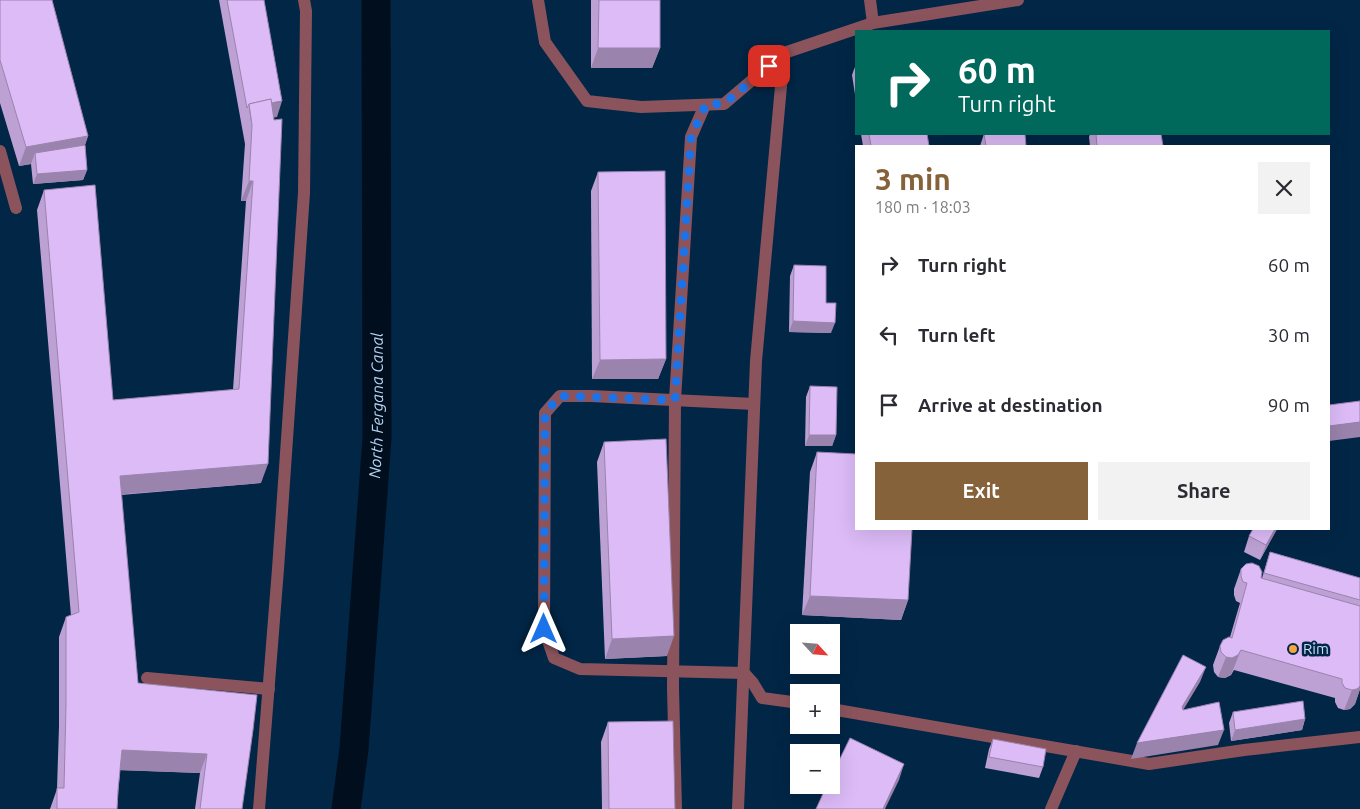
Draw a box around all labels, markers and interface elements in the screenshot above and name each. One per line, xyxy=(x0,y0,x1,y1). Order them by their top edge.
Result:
pin xyxy=(748,45,790,87)
icon: right xyxy=(875,50,940,115)
text: 60 m xyxy=(958,50,1036,90)
icon: arrive xyxy=(755,52,783,80)
text: Turn right xyxy=(958,91,1056,116)
text: 3 min xyxy=(875,162,951,196)
button: close xyxy=(1258,162,1310,214)
text: 180 m · 18:03 xyxy=(875,198,971,216)
icon: right xyxy=(875,251,903,279)
text: Turn right xyxy=(918,254,1006,276)
text: 60 m xyxy=(1268,254,1310,276)
icon: left xyxy=(875,321,903,349)
text: Turn left xyxy=(918,324,996,346)
text: 30 m xyxy=(1268,324,1310,346)
water label: North Fergana Canal xyxy=(365,332,386,479)
icon: arrive xyxy=(875,391,903,419)
text: Arrive at destination xyxy=(918,394,1103,416)
text: 90 m xyxy=(1268,394,1310,416)
button: Exit xyxy=(875,462,1088,520)
button: Share xyxy=(1098,462,1310,520)
position arrow xyxy=(517,602,569,654)
north arrow xyxy=(790,624,840,674)
map controls xyxy=(790,624,840,794)
place label: Rim xyxy=(1303,640,1329,657)
marker: Rim xyxy=(1287,643,1299,655)
button: + xyxy=(790,684,840,734)
button: − xyxy=(790,744,840,794)

